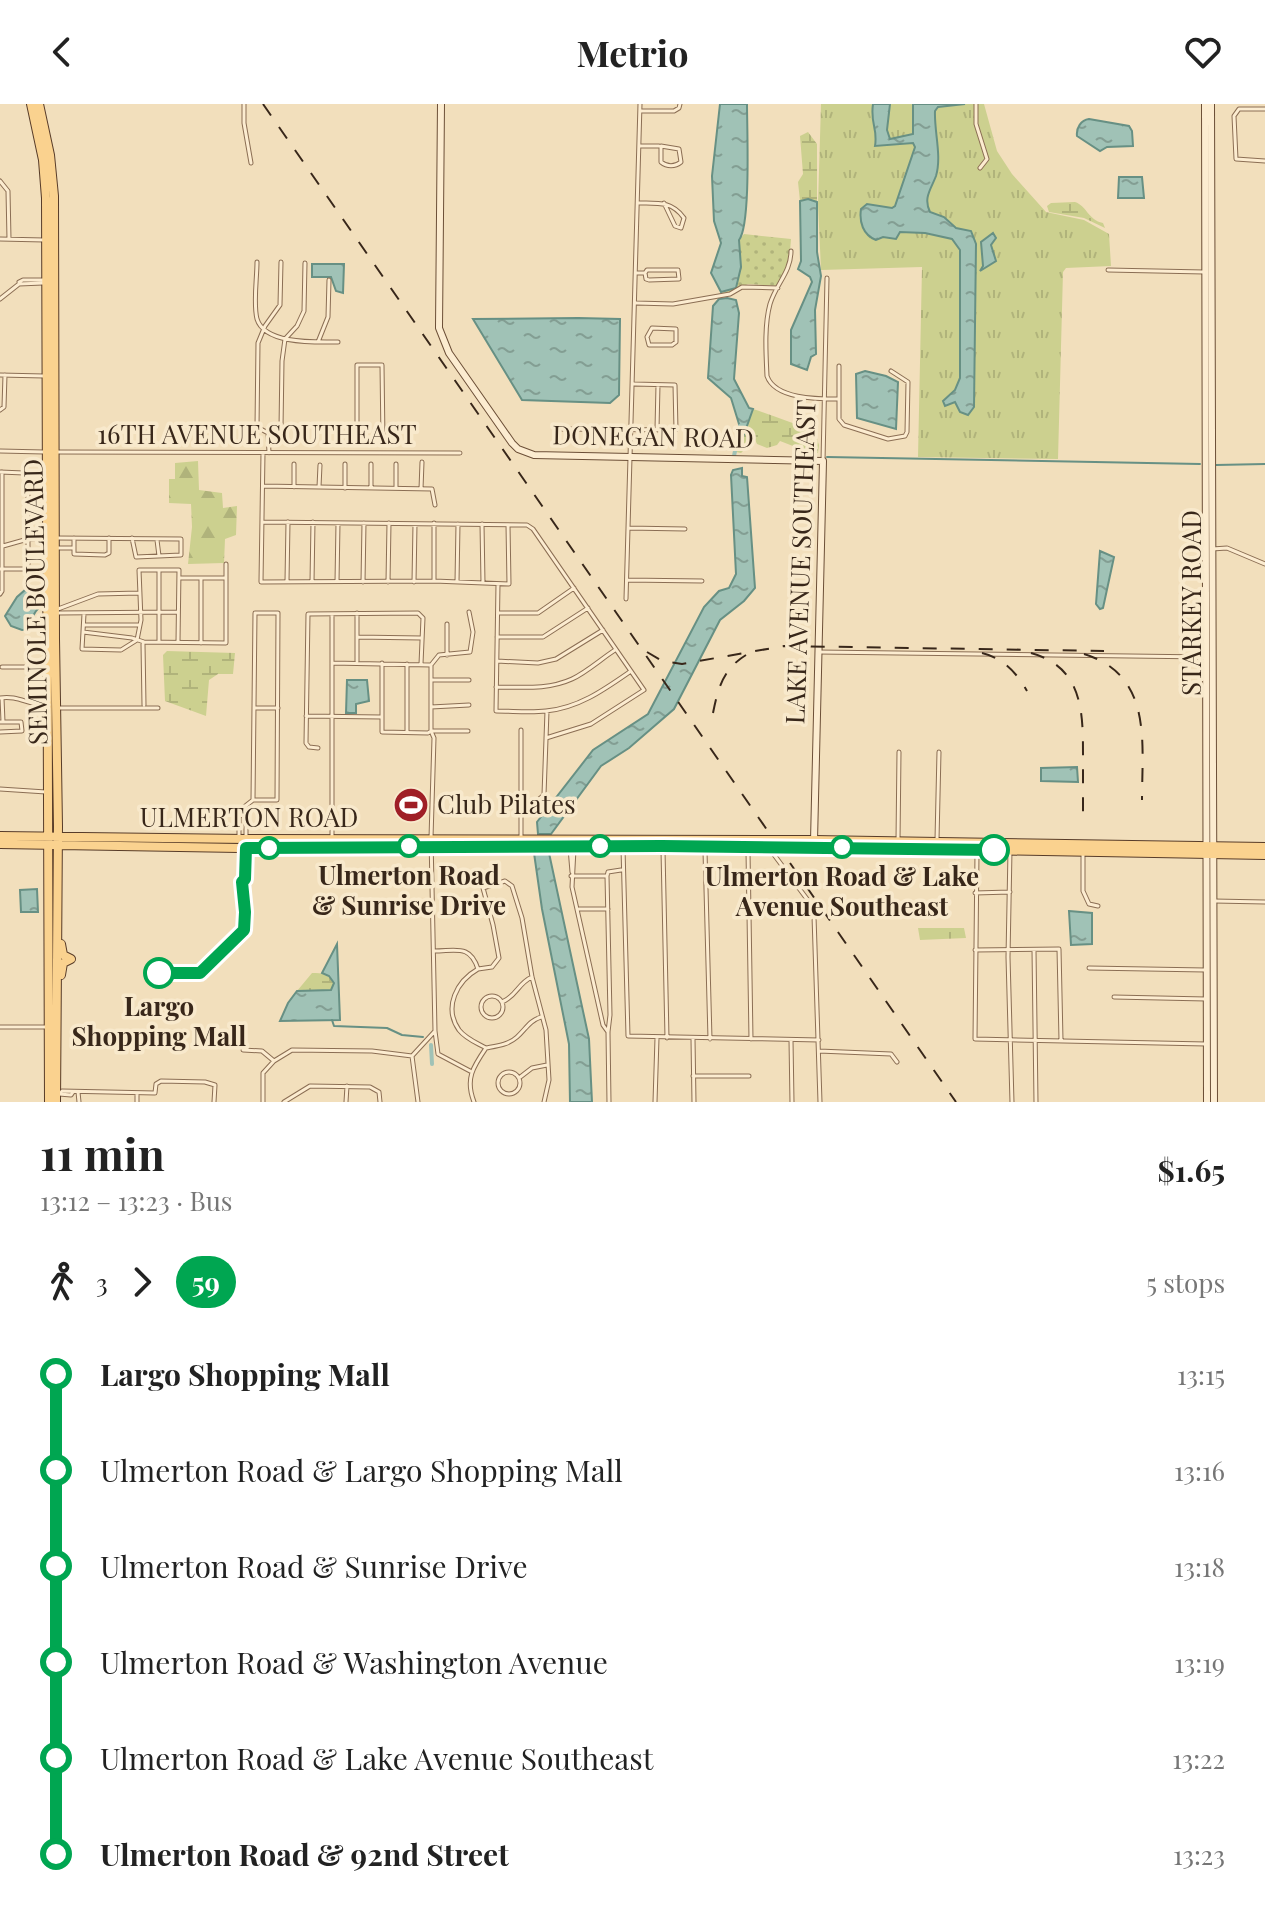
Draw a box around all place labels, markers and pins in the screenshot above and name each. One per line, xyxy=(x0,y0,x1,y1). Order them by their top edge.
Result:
sports icon: Club Pilates xyxy=(392,786,430,824)
place label: Club Pilates xyxy=(437,786,576,821)
marker: Ulmerton Road & Sunrise Drive xyxy=(398,835,420,857)
unlabelled marker xyxy=(589,835,611,857)
unlabelled marker xyxy=(979,835,1009,865)
marker: Ulmerton Road & Lake Avenue Southeast xyxy=(831,836,853,858)
unlabelled marker xyxy=(258,837,280,859)
place label: Ulmerton Road & Sunrise Drive xyxy=(312,857,506,922)
place label: Ulmerton Road & Lake Avenue Southeast xyxy=(705,858,979,923)
marker: Largo Shopping Mall xyxy=(144,958,174,988)
place label: Largo Shopping Mall xyxy=(72,988,246,1053)

